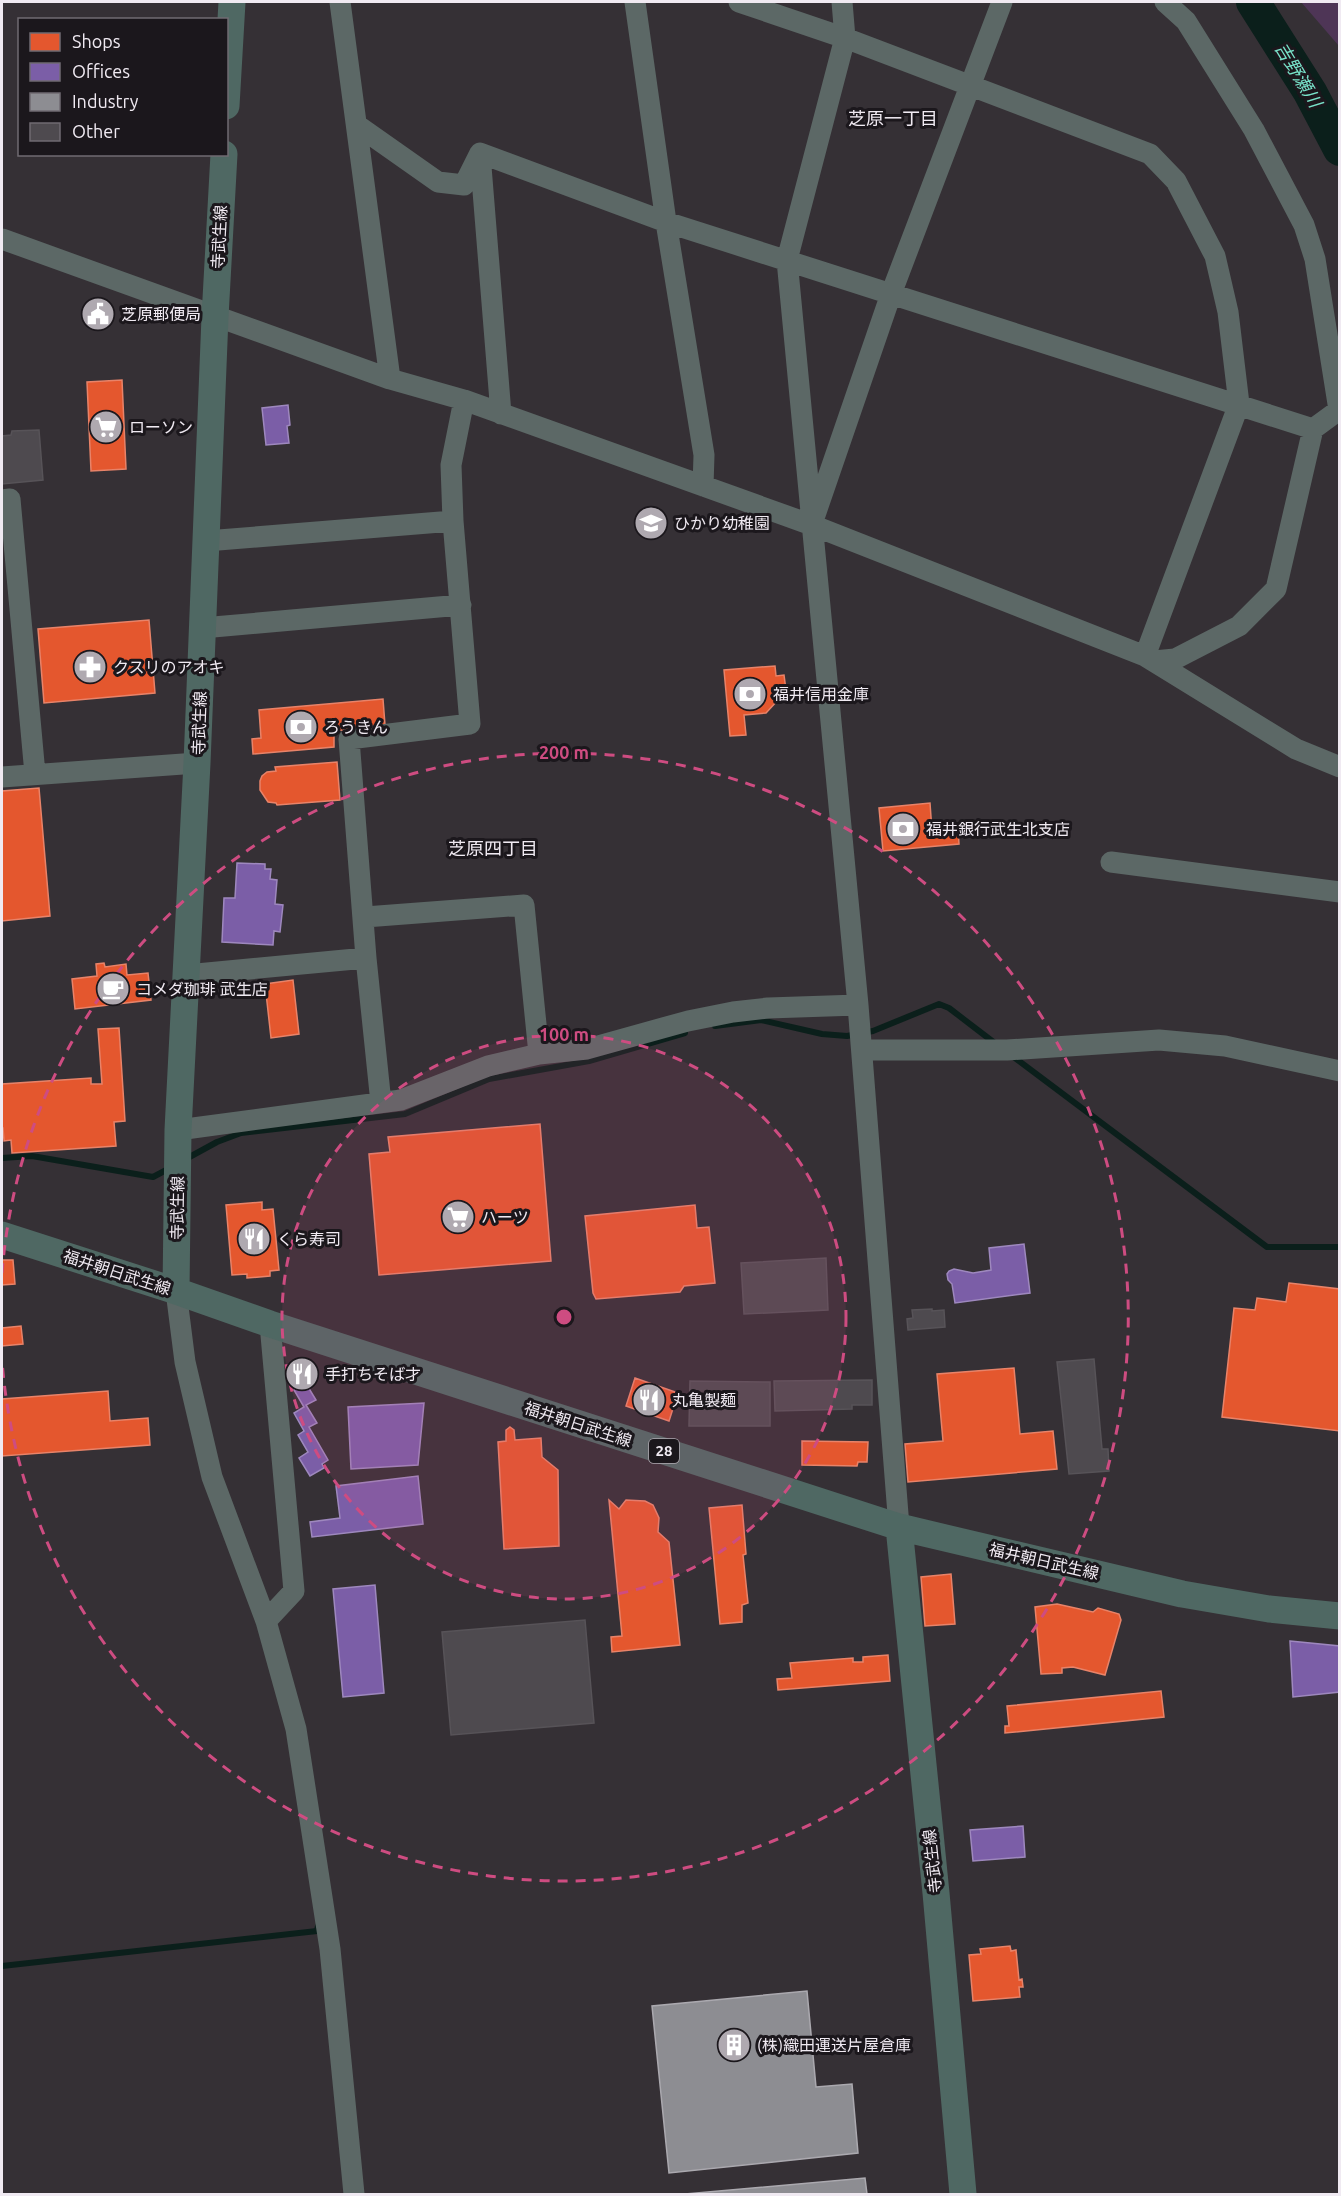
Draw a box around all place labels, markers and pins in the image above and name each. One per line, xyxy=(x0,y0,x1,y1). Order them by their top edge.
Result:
public building icon: 芝原郵便局 xyxy=(80,296,116,332)
place label: 芝原郵便局 xyxy=(121,305,201,323)
supermarket icon: ローソン xyxy=(88,409,124,445)
place label: ローソン xyxy=(129,418,193,436)
school or university icon: ひかり幼稚園 xyxy=(633,505,669,541)
place label: ひかり幼稚園 xyxy=(674,514,770,532)
pharmacy icon: クスリのアオキ xyxy=(72,649,108,685)
place label: クスリのアオキ xyxy=(113,658,225,676)
bank icon: 福井信用金庫 xyxy=(732,676,768,712)
place label: 福井信用金庫 xyxy=(773,685,869,703)
bank icon: ろうきん xyxy=(283,709,319,745)
place label: ろうきん xyxy=(324,718,388,736)
bank icon: 福井銀行武生北支店 xyxy=(885,811,921,847)
place label: 福井銀行武生北支店 xyxy=(926,820,1070,838)
cafe icon: コメダ珈琲 武生店 xyxy=(95,971,131,1007)
place label: コメダ珈琲 武生店 xyxy=(136,980,268,998)
supermarket icon: ハーツ xyxy=(440,1199,476,1235)
place label: ハーツ xyxy=(481,1208,529,1226)
restaurant icon: くら寿司 xyxy=(236,1221,272,1257)
place label: くら寿司 xyxy=(277,1230,341,1248)
centre of rings xyxy=(554,1307,574,1327)
restaurant icon: 手打ちそば才 xyxy=(284,1356,320,1392)
place label: 手打ちそば才 xyxy=(325,1365,421,1383)
restaurant icon: 丸亀製麺 xyxy=(631,1382,667,1418)
place label: 丸亀製麺 xyxy=(672,1391,736,1409)
building icon: (株)織田運送片屋倉庫 xyxy=(716,2027,752,2063)
place label: (株)織田運送片屋倉庫 xyxy=(757,2036,911,2055)

